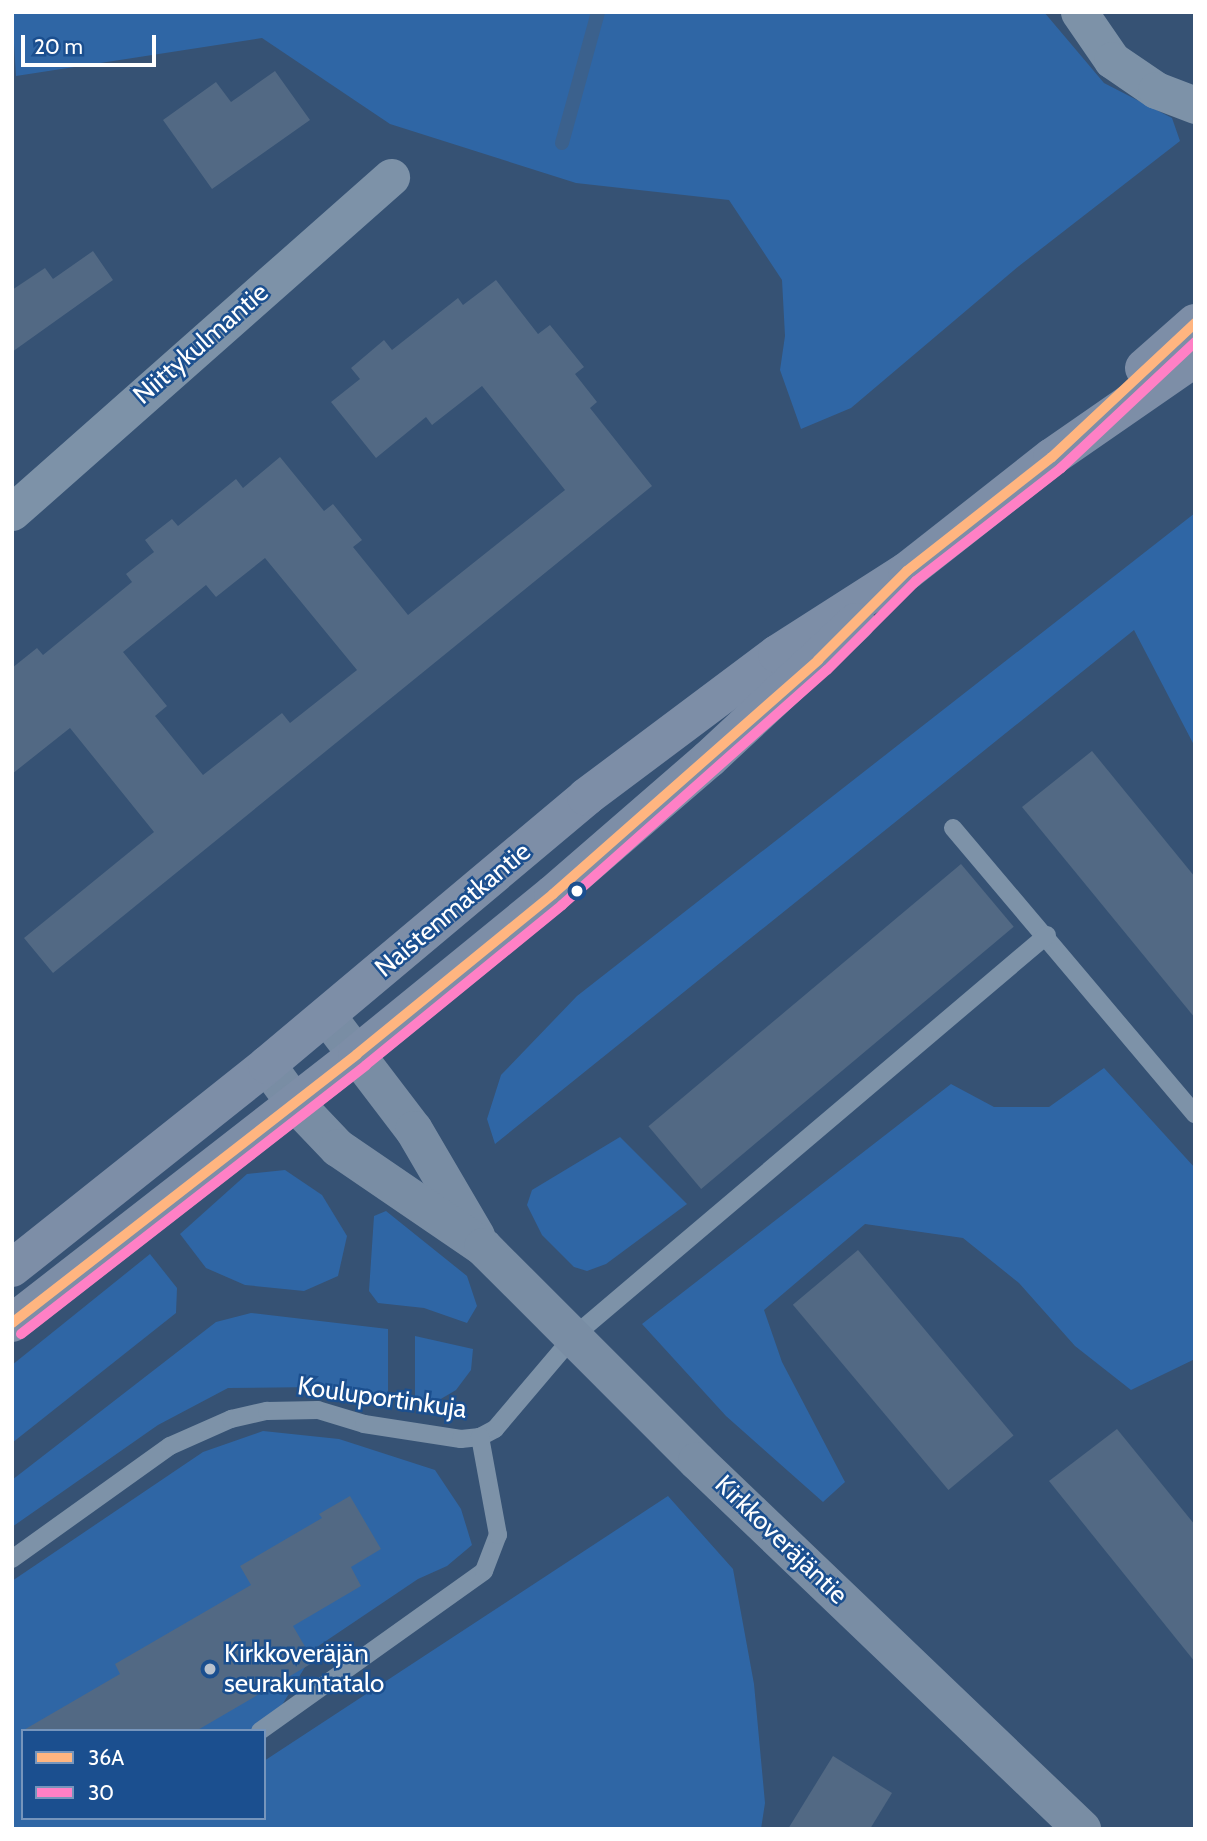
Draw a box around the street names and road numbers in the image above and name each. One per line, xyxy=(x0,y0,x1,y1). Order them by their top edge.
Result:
street label: Niittykulmantie xyxy=(127,277,275,411)
street label: Naistenmatkantie xyxy=(369,836,537,984)
street label: Kouluportinkuja xyxy=(295,1371,469,1425)
street label: Kirkkoveräjäntie xyxy=(708,1469,854,1611)

